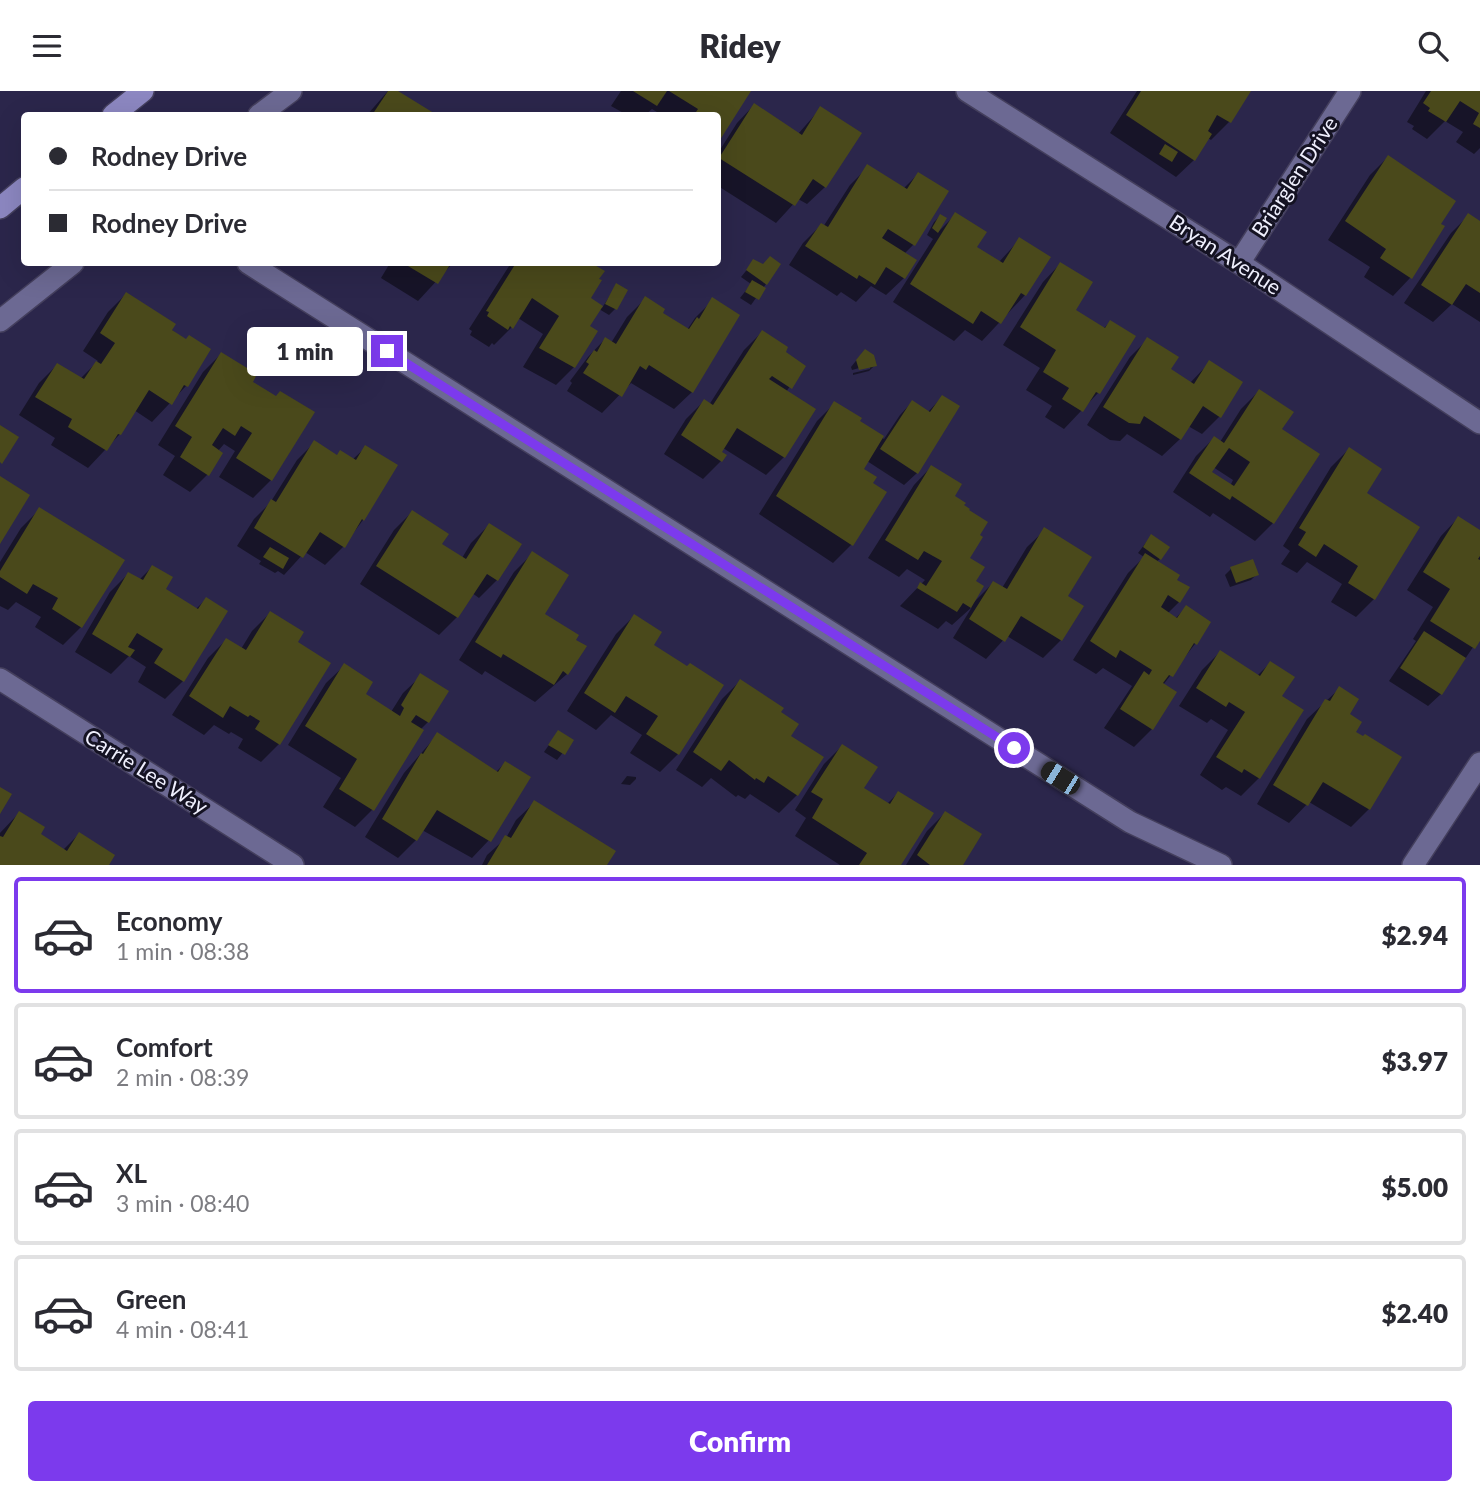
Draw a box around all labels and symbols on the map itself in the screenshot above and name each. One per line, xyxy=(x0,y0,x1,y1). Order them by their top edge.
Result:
street label: Briarglen Drive xyxy=(1246,112,1342,241)
street label: Bryan Avenue xyxy=(1165,208,1286,299)
callout: 1 min xyxy=(247,327,362,375)
route end xyxy=(371,335,403,367)
street label: Carrie Lee Way xyxy=(81,723,213,819)
route start xyxy=(998,732,1030,764)
car xyxy=(1037,758,1084,798)

